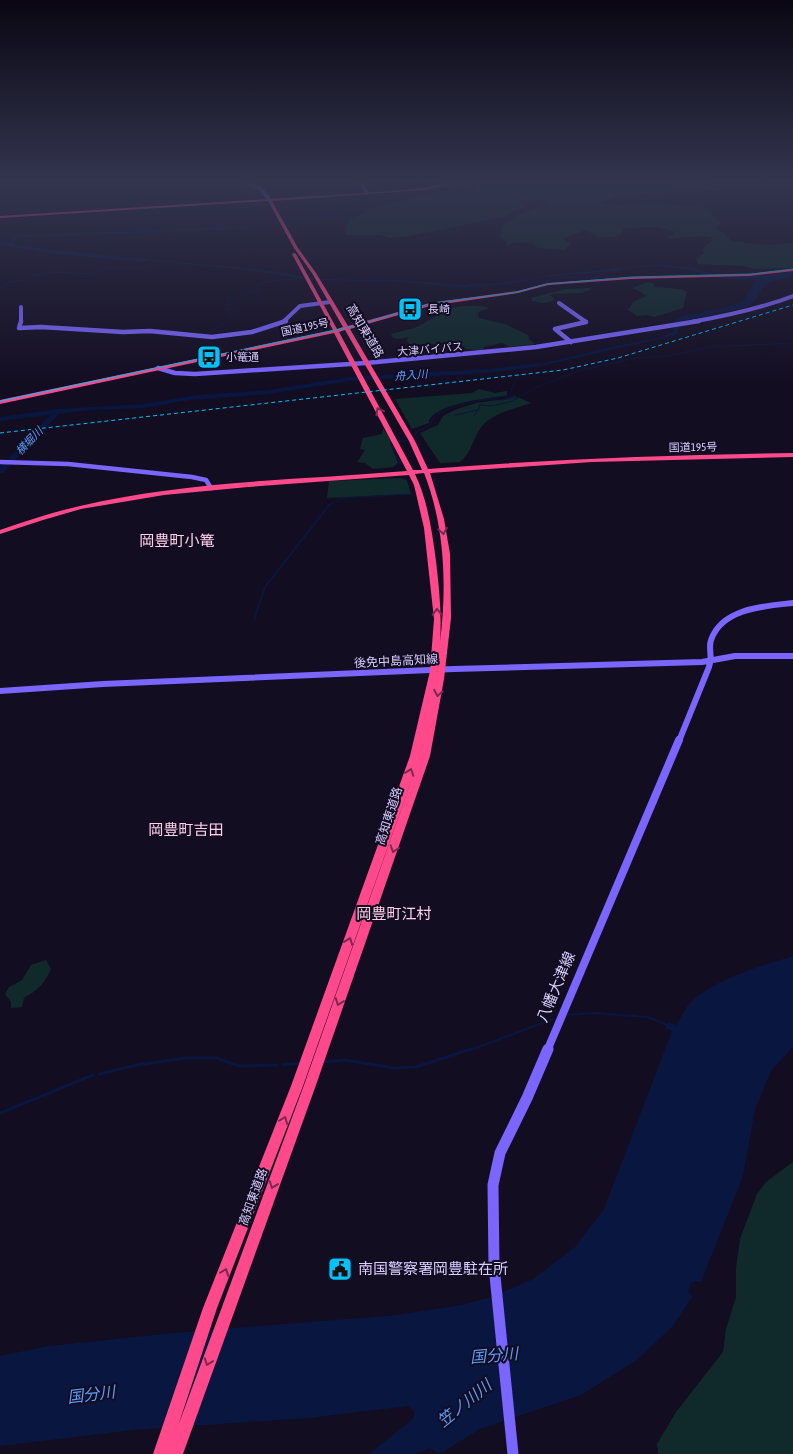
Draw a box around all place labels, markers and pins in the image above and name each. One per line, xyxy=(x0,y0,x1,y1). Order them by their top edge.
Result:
bus stop icon: 長崎 xyxy=(397,296,423,322)
place label: 長崎 xyxy=(428,303,450,315)
bus stop icon: 小篭通 xyxy=(196,344,222,370)
place label: 小篭通 xyxy=(226,351,259,363)
public building icon: 南国警察署岡豊駐在所 xyxy=(327,1256,353,1282)
place label: 南国警察署岡豊駐在所 xyxy=(358,1260,508,1277)

